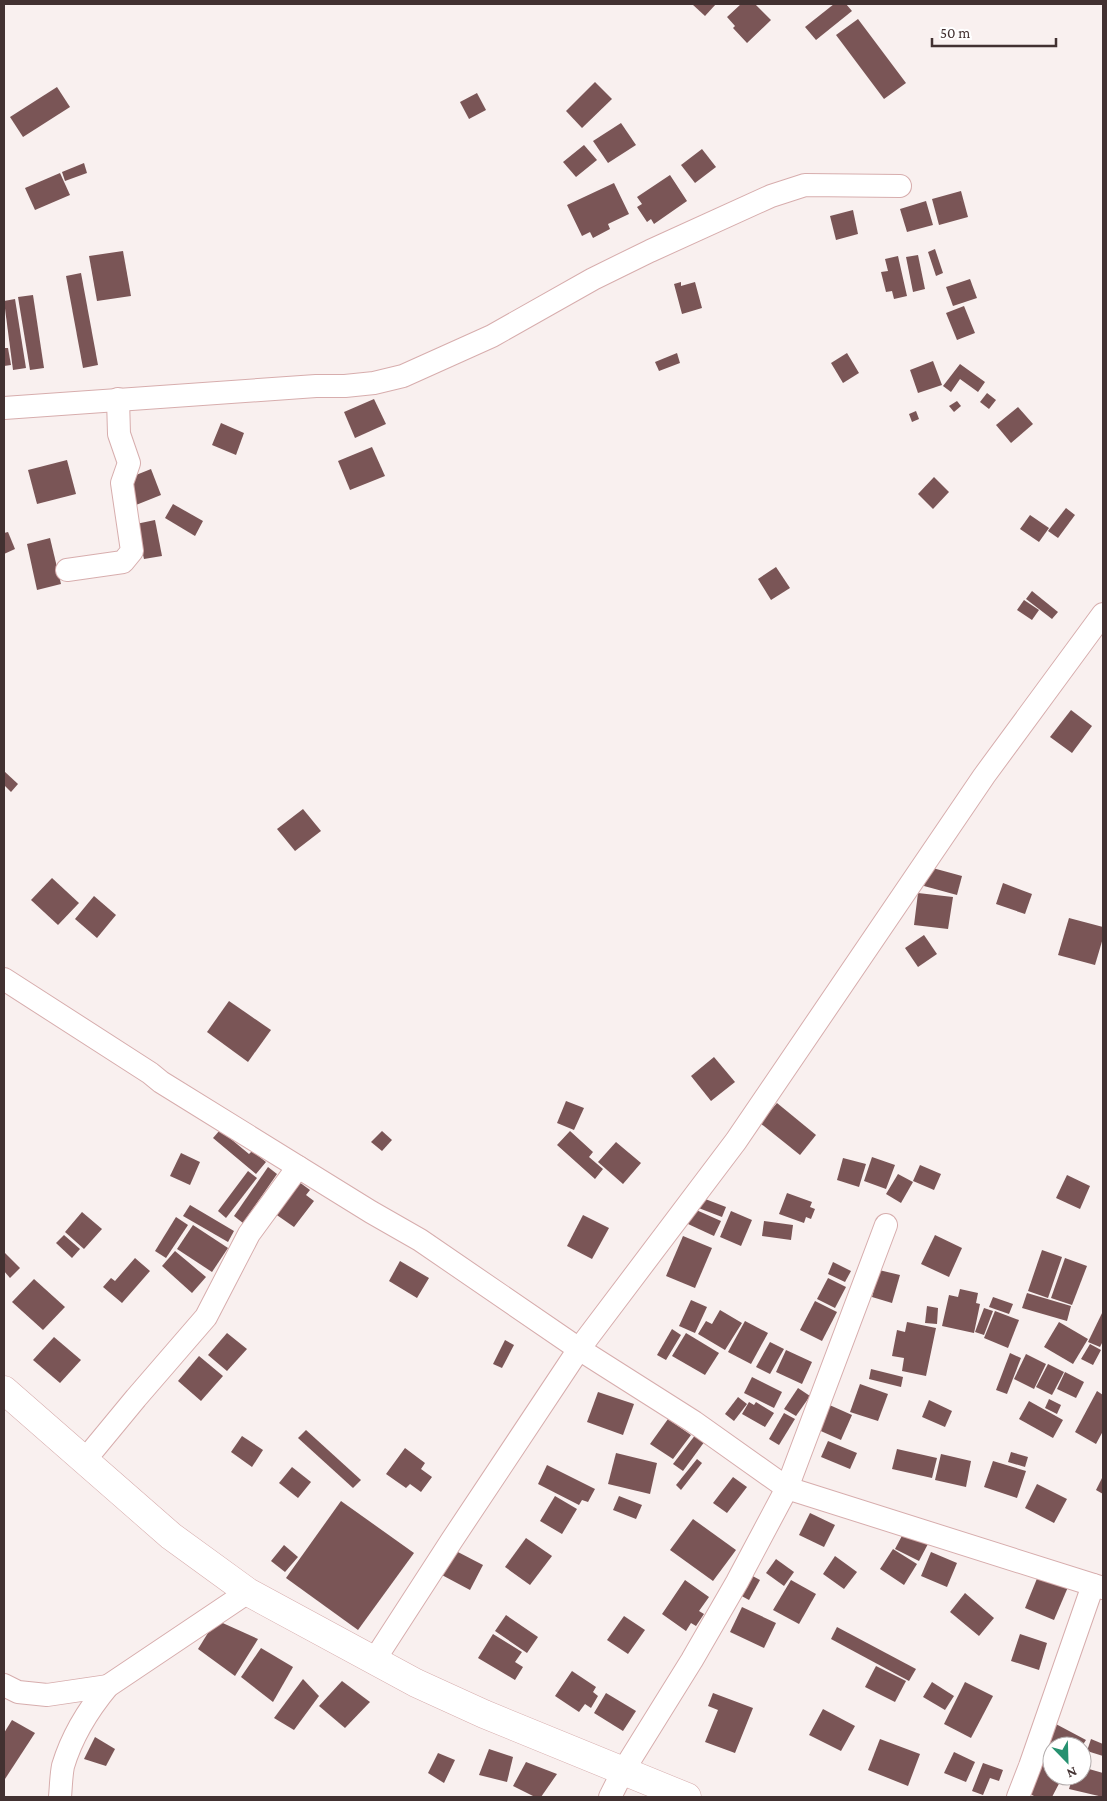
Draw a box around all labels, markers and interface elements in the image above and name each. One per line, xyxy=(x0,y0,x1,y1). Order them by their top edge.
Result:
scale bar xyxy=(932,15,1056,47)
text: 50 m xyxy=(940,25,970,41)
north arrow xyxy=(1042,1736,1092,1786)
text: N xyxy=(1064,1764,1080,1782)

